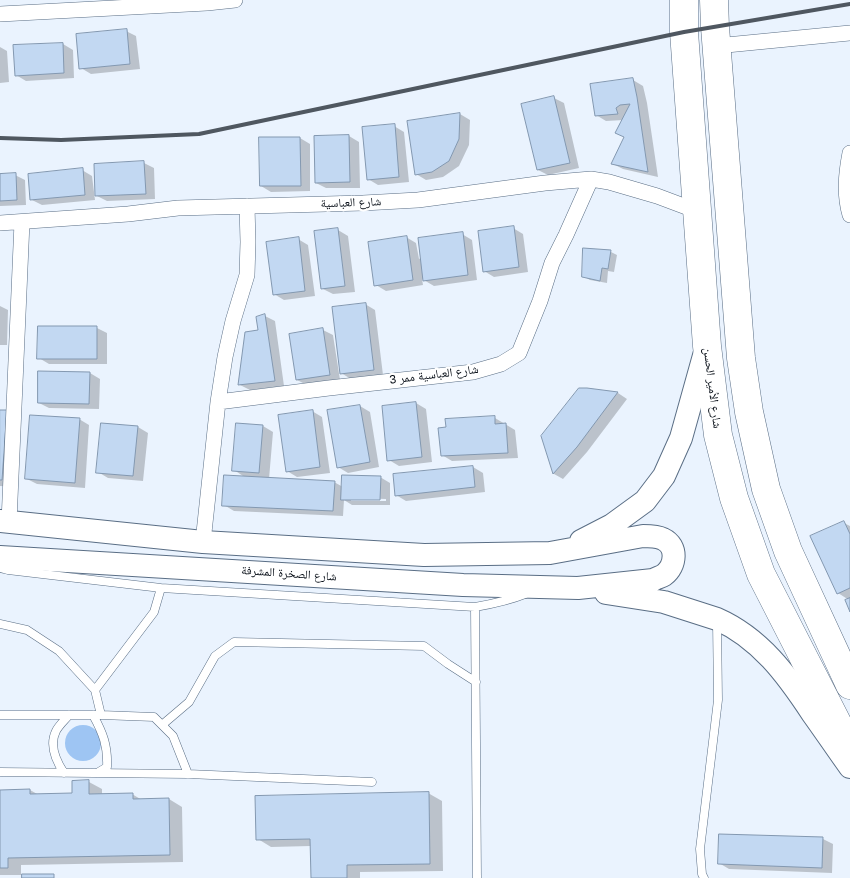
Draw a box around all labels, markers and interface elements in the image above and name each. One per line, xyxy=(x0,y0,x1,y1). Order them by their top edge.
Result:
street label: شارع العباسية xyxy=(320,195,382,211)
street label: شارع الأمير الحسن xyxy=(700,347,724,429)
street label: شارع العباسية ممر 3 xyxy=(389,362,479,388)
street label: شارع الصخرة المشرفة xyxy=(241,563,337,585)

